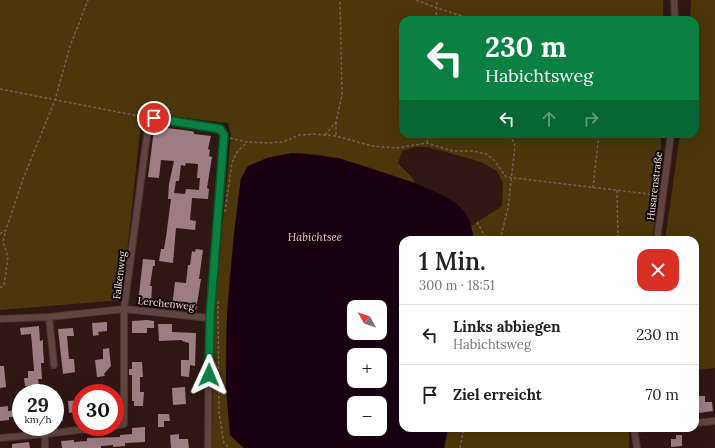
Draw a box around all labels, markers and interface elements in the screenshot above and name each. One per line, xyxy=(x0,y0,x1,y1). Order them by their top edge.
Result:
text: 230 m xyxy=(485,29,567,65)
icon: left xyxy=(419,32,471,84)
text: Habichtsweg xyxy=(485,64,593,87)
pin xyxy=(137,101,171,135)
icon: arrive xyxy=(143,107,165,129)
icon: left xyxy=(496,108,518,130)
icon: ahead xyxy=(538,108,560,130)
icon: right xyxy=(580,108,602,130)
street label: Husarenstraße xyxy=(644,150,665,221)
water label: Habichtsee xyxy=(288,230,342,244)
text: 1 Min. xyxy=(419,246,486,277)
button: close xyxy=(637,249,679,291)
street label: Falkenweg xyxy=(110,250,129,300)
text: 300 m · 18:51 xyxy=(419,277,495,294)
street label: Lerchenweg xyxy=(137,294,195,313)
north arrow xyxy=(347,300,387,340)
map controls xyxy=(347,300,387,436)
text: Links abbiegen xyxy=(453,317,561,336)
icon: left xyxy=(419,324,441,346)
text: 230 m xyxy=(636,325,679,344)
text: Habichtsweg xyxy=(453,336,531,353)
button: + xyxy=(347,348,387,388)
position arrow xyxy=(188,354,230,396)
speed limit sign: 30 xyxy=(72,384,124,436)
icon: arrive xyxy=(419,384,441,406)
text: Ziel erreicht xyxy=(453,385,542,404)
text: 70 m xyxy=(645,385,679,404)
text: 29 xyxy=(27,392,49,417)
button: − xyxy=(347,396,387,436)
text: km/h xyxy=(24,413,52,426)

